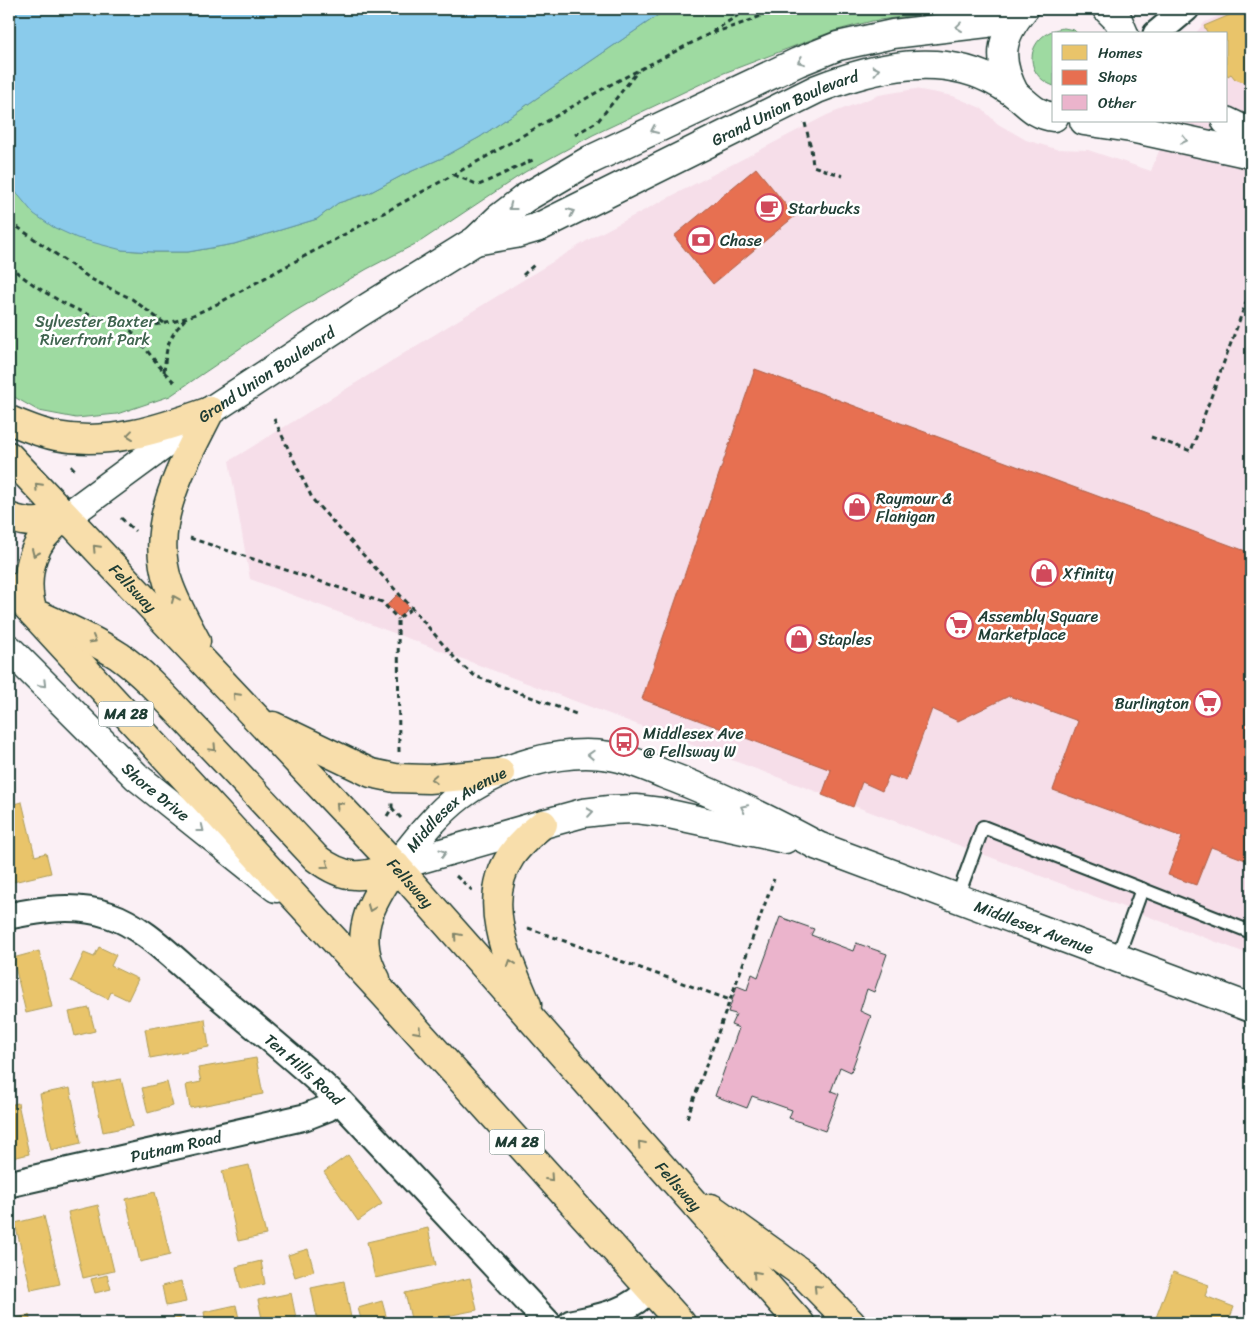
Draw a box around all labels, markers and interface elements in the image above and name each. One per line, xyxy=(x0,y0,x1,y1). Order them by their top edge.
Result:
one-way arrow xyxy=(955,21,963,32)
legend xyxy=(1052,32,1228,122)
text: Homes xyxy=(1098,40,1142,66)
one-way arrow xyxy=(798,55,806,65)
street label: Grand Union Boulevard xyxy=(706,61,863,154)
text: Shops xyxy=(1098,64,1138,90)
one-way arrow xyxy=(872,65,881,76)
text: Other xyxy=(1098,90,1137,116)
one-way arrow xyxy=(650,123,659,134)
one-way arrow xyxy=(1179,134,1188,145)
cafe icon: Starbucks xyxy=(754,193,784,223)
place label: Starbucks xyxy=(788,194,860,223)
one-way arrow xyxy=(509,202,518,210)
one-way arrow xyxy=(566,208,575,218)
bank icon: Chase xyxy=(686,225,716,255)
place label: Chase xyxy=(720,226,762,255)
park label: Sylvester Baxter Riverfront Park xyxy=(35,307,156,354)
street label: Grand Union Boulevard xyxy=(191,317,342,430)
one-way arrow xyxy=(125,430,134,440)
one-way arrow xyxy=(35,483,44,492)
place label: Raymour & Flanigan xyxy=(876,484,952,531)
shop icon: Raymour & Flanigan xyxy=(842,492,872,522)
one-way arrow xyxy=(93,545,102,554)
one-way arrow xyxy=(31,548,42,557)
street label: Fellsway xyxy=(102,556,165,620)
shop icon: Xfinity xyxy=(1029,558,1059,588)
place label: Xfinity xyxy=(1062,559,1114,588)
one-way arrow xyxy=(170,595,181,604)
place label: Assembly Square Marketplace xyxy=(977,602,1098,649)
supermarket icon: Assembly Square Marketplace xyxy=(944,610,974,640)
shop icon: Staples xyxy=(784,624,814,654)
place label: Staples xyxy=(818,625,872,654)
one-way arrow xyxy=(88,634,97,644)
one-way arrow xyxy=(37,678,46,687)
supermarket icon: Burlington xyxy=(1193,688,1223,718)
place label: Burlington xyxy=(1114,689,1189,718)
one-way arrow xyxy=(233,693,242,702)
road number: MA 28 xyxy=(98,702,154,726)
place label: Middlesex Ave @ Fellsway W xyxy=(643,719,744,766)
bus stop icon: Middlesex Ave @ Fellsway W xyxy=(609,727,639,757)
one-way arrow xyxy=(207,742,216,751)
one-way arrow xyxy=(587,749,595,760)
street label: Shore Drive xyxy=(115,755,197,829)
street label: Middlesex Avenue xyxy=(398,758,511,858)
one-way arrow xyxy=(430,773,438,784)
one-way arrow xyxy=(336,802,345,811)
one-way arrow xyxy=(740,803,749,814)
one-way arrow xyxy=(586,808,595,818)
one-way arrow xyxy=(195,824,204,832)
one-way arrow xyxy=(439,849,447,859)
street label: Fellsway xyxy=(380,850,442,915)
one-way arrow xyxy=(320,859,330,868)
street label: Middlesex Avenue xyxy=(970,891,1098,963)
one-way arrow xyxy=(367,903,377,912)
one-way arrow xyxy=(454,932,463,941)
one-way arrow xyxy=(507,960,517,968)
street label: Ten Hills Road xyxy=(258,1025,352,1114)
one-way arrow xyxy=(412,1026,421,1035)
street label: Putnam Road xyxy=(127,1122,226,1171)
road number: MA 28 xyxy=(490,1130,544,1154)
one-way arrow xyxy=(638,1141,647,1150)
street label: Fellsway xyxy=(648,1154,710,1219)
one-way arrow xyxy=(544,1173,553,1182)
one-way arrow xyxy=(752,1270,761,1279)
one-way arrow xyxy=(814,1285,823,1294)

